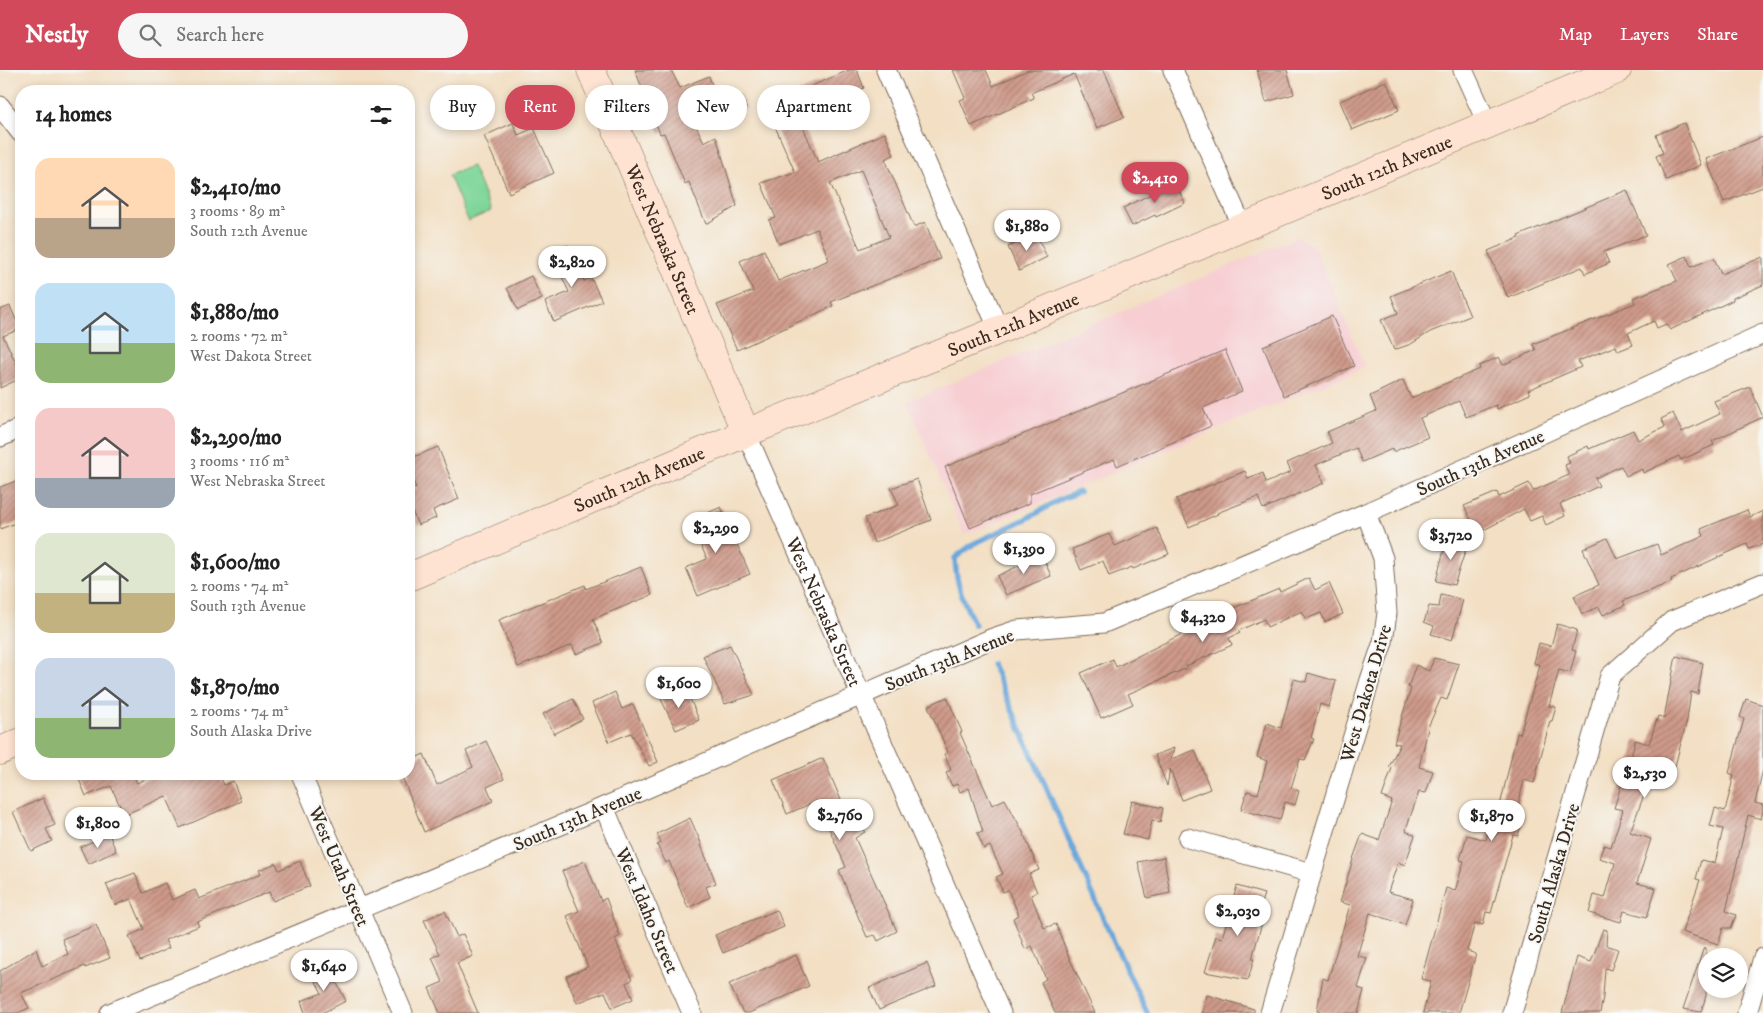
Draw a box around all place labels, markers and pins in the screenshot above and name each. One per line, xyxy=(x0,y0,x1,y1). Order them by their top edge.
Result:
pin: $2,410 xyxy=(1114,162,1196,204)
pin: $1,880 xyxy=(986,210,1068,252)
pin: $2,820 xyxy=(531,246,613,288)
pin: $2,290 xyxy=(675,512,757,554)
pin: $3,720 xyxy=(1410,518,1492,561)
pin: $1,390 xyxy=(983,532,1065,575)
pin: $4,320 xyxy=(1162,600,1244,643)
pin: $1,600 xyxy=(638,666,720,709)
pin: $2,530 xyxy=(1604,756,1686,799)
pin: $2,760 xyxy=(799,798,881,841)
pin: $1,870 xyxy=(1451,800,1533,842)
pin: $1,800 xyxy=(57,806,139,849)
pin: $2,030 xyxy=(1197,894,1279,937)
pin: $1,640 xyxy=(283,950,365,992)

